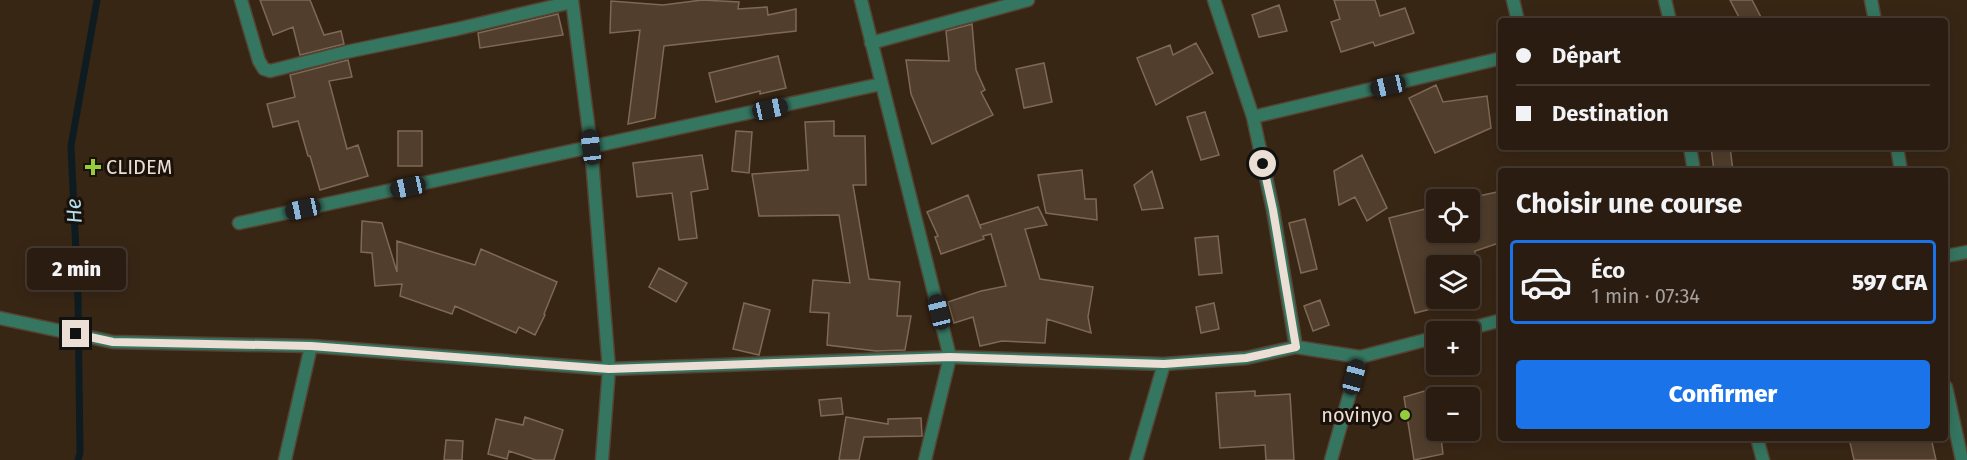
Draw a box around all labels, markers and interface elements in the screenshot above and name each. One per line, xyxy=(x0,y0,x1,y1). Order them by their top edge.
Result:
text: Départ xyxy=(1552,42,1621,69)
car xyxy=(1368,73,1408,99)
car xyxy=(751,96,789,122)
text: Destination xyxy=(1552,100,1669,127)
car xyxy=(580,128,602,166)
route start xyxy=(1249,150,1276,177)
place label: CLIDEM xyxy=(106,155,172,179)
marker: CLIDEM xyxy=(84,158,102,176)
car xyxy=(389,174,427,200)
text: Choisir une course xyxy=(1516,188,1742,220)
map controls xyxy=(1426,189,1480,441)
button: locate xyxy=(1426,189,1480,243)
car xyxy=(284,196,322,222)
water label: He xyxy=(60,198,88,224)
callout: 2 min xyxy=(26,247,125,289)
button: layers xyxy=(1426,255,1480,309)
icon: car xyxy=(1519,255,1573,309)
text: 2 min xyxy=(52,257,101,281)
text: Éco xyxy=(1591,257,1625,284)
text: 597 CFA xyxy=(1852,269,1927,296)
text: 1 min · 07:34 xyxy=(1591,284,1700,308)
car xyxy=(926,292,952,332)
route end xyxy=(62,320,89,347)
button: + xyxy=(1426,321,1480,375)
car xyxy=(1341,357,1367,397)
button: Confirmer xyxy=(1516,360,1930,429)
button: − xyxy=(1426,387,1480,441)
place label: novinyo xyxy=(1321,403,1393,427)
marker: novinyo xyxy=(1398,408,1412,422)

